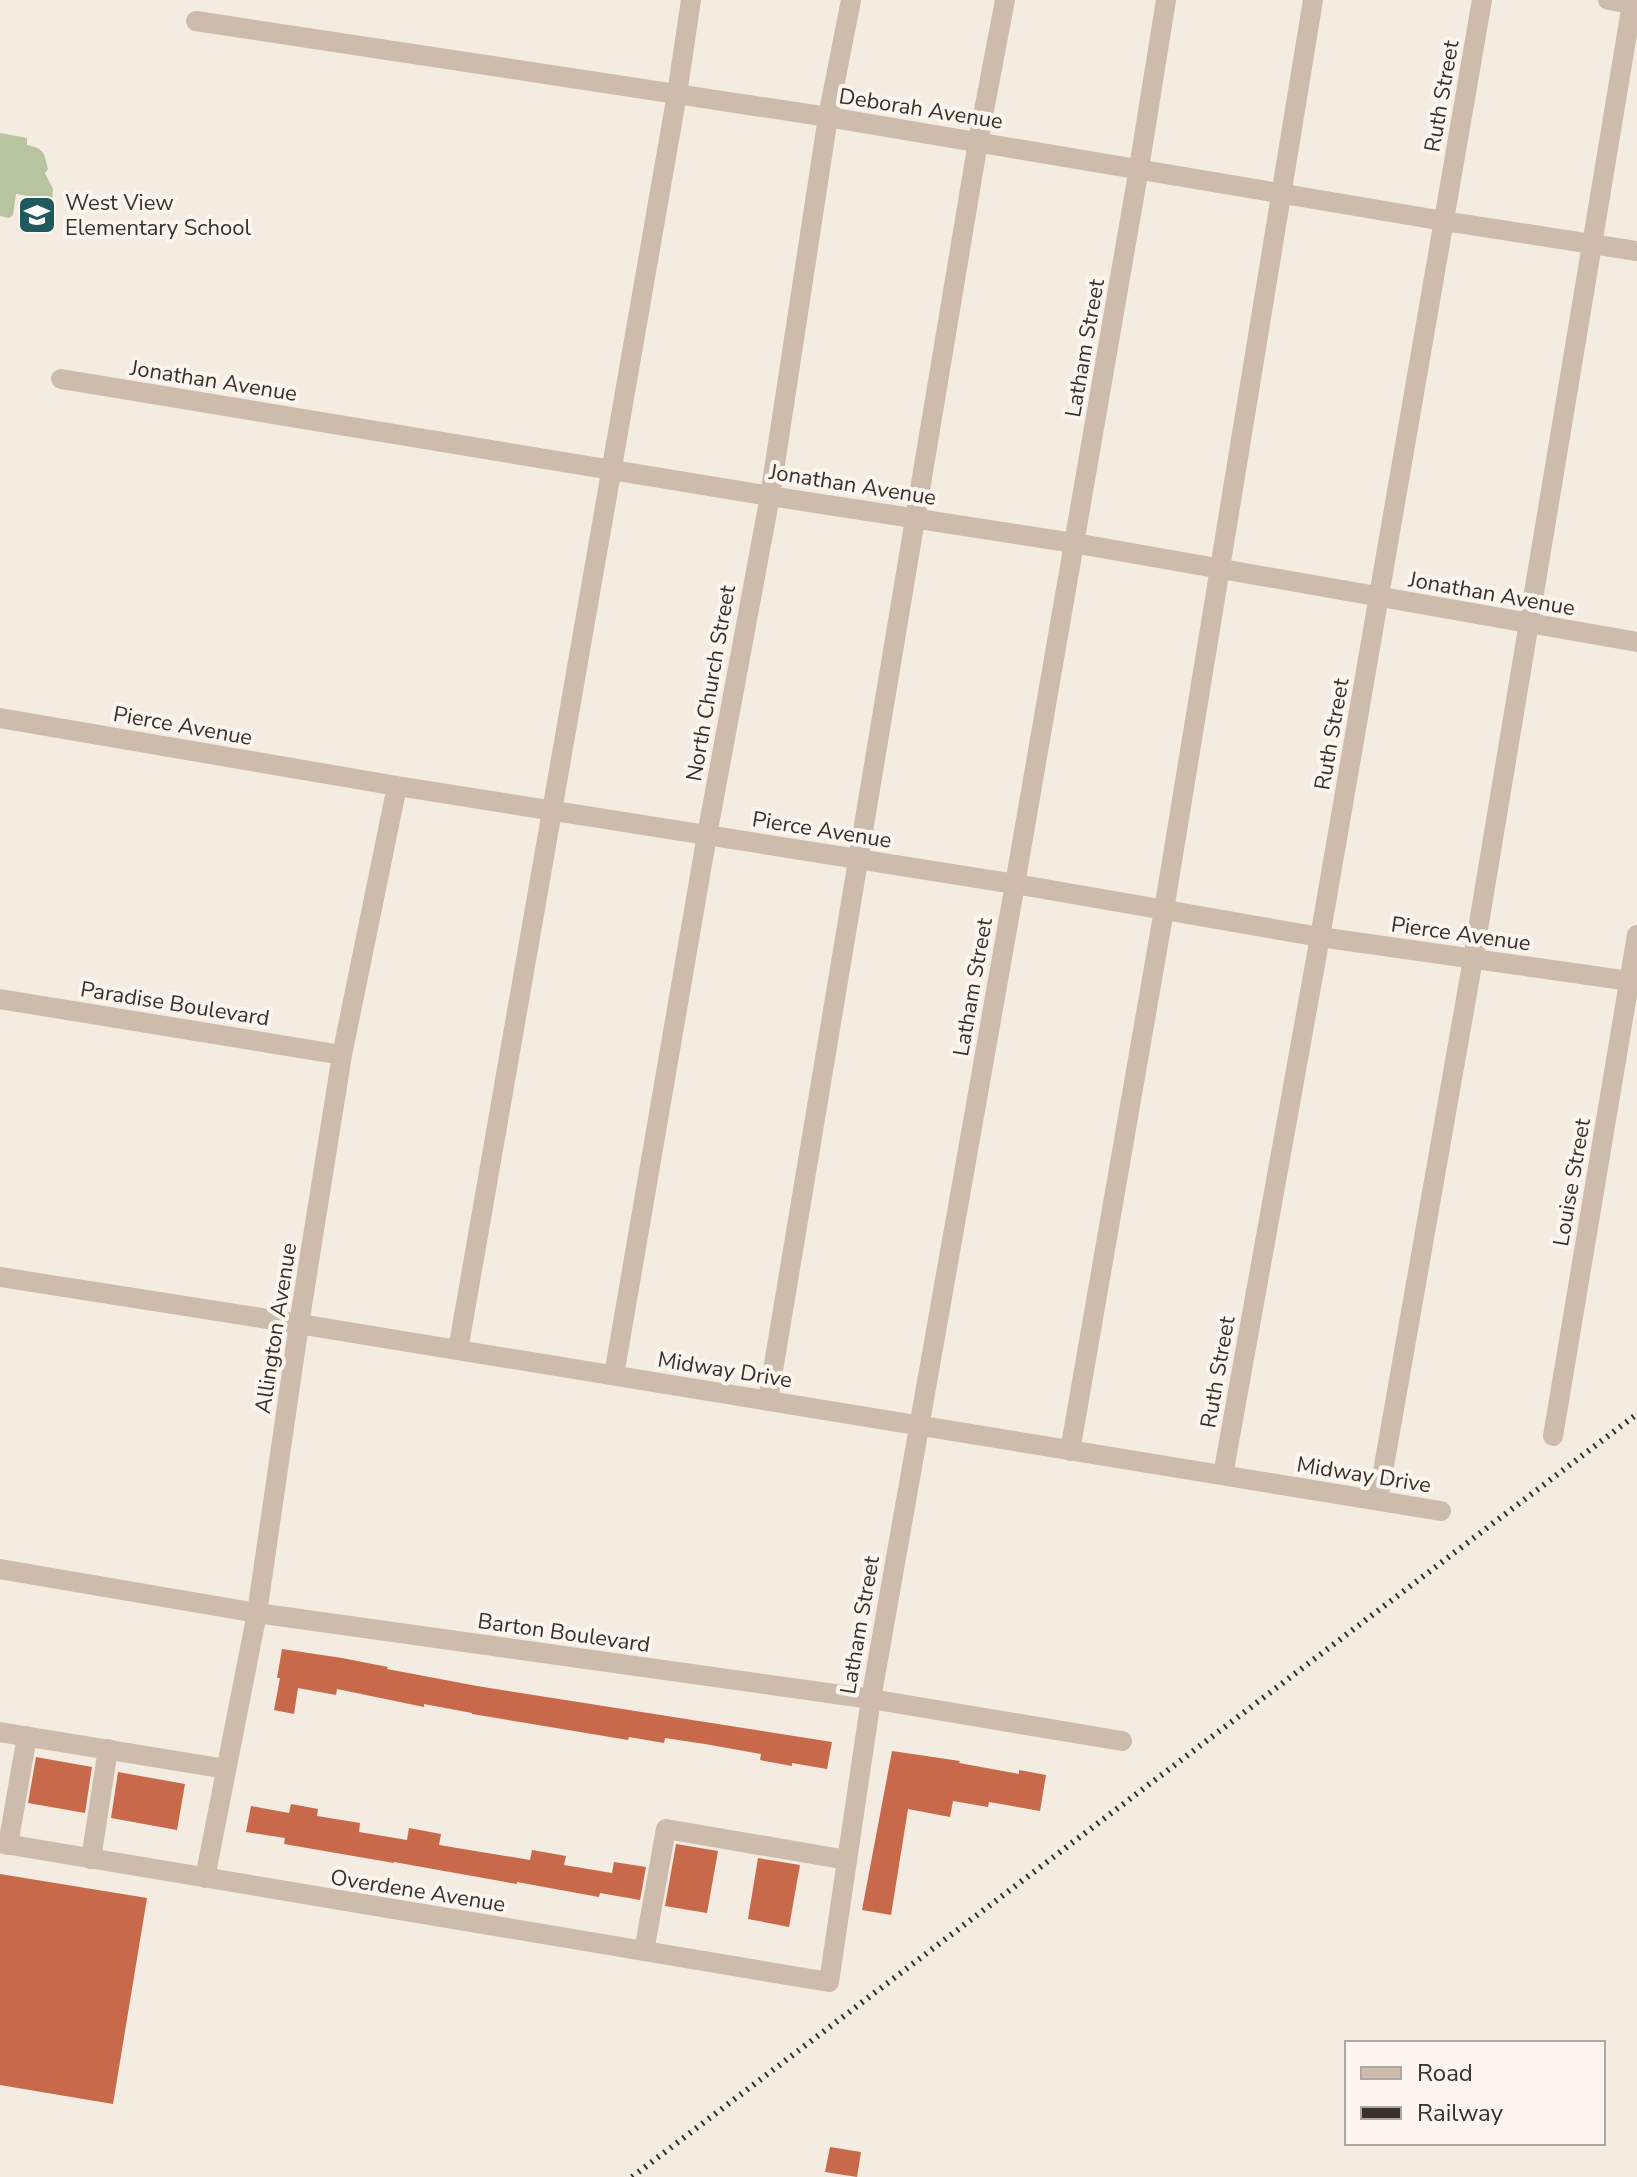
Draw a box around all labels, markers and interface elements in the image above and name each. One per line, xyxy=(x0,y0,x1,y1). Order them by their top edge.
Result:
street label: Ruth Street xyxy=(1417,38,1467,154)
street label: Deborah Avenue xyxy=(837,81,1005,137)
place label: West View Elementary School xyxy=(65,188,251,243)
school or university icon: West View Elementary School xyxy=(16,194,58,236)
street label: Latham Street xyxy=(1058,276,1112,420)
street label: Jonathan Avenue xyxy=(127,353,299,409)
street label: Jonathan Avenue xyxy=(766,457,938,513)
street label: Jonathan Avenue xyxy=(1405,564,1577,623)
street label: North Church Street xyxy=(679,583,743,784)
street label: Ruth Street xyxy=(1307,676,1357,792)
street label: Pierce Avenue xyxy=(111,699,255,753)
street label: Pierce Avenue xyxy=(750,804,894,856)
street label: Pierce Avenue xyxy=(1389,909,1533,959)
street label: Latham Street xyxy=(946,915,1000,1059)
street label: Paradise Boulevard xyxy=(78,974,272,1034)
street label: Louise Street xyxy=(1546,1116,1598,1249)
street label: Allington Avenue xyxy=(248,1241,304,1416)
street label: Ruth Street xyxy=(1193,1314,1243,1430)
street label: Midway Drive xyxy=(655,1345,794,1395)
street label: Midway Drive xyxy=(1294,1450,1433,1500)
street label: Latham Street xyxy=(833,1553,887,1697)
street label: Barton Boulevard xyxy=(476,1606,652,1660)
street label: Overdene Avenue xyxy=(328,1862,507,1920)
legend xyxy=(1345,2041,1605,2145)
text: Road xyxy=(1417,2057,1473,2089)
text: Railway xyxy=(1417,2097,1504,2129)

